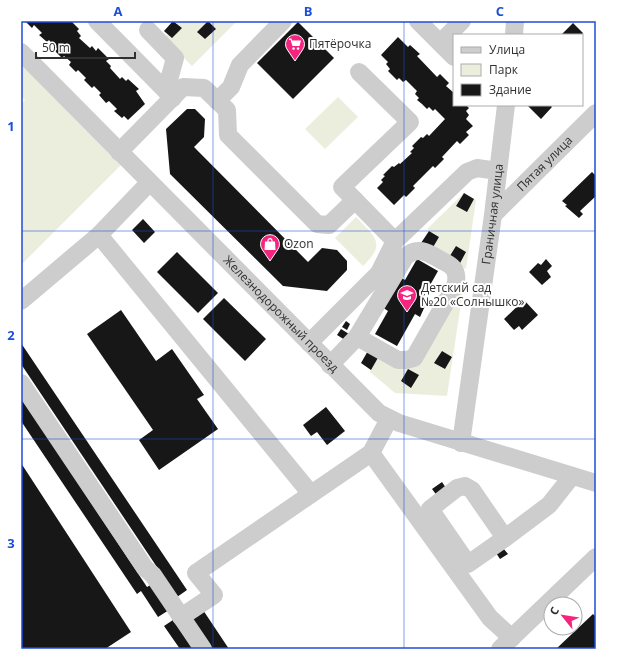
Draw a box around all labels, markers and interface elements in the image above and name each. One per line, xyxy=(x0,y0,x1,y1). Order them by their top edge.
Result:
text: A xyxy=(114,2,123,20)
text: B xyxy=(304,2,313,20)
text: C xyxy=(496,2,504,20)
supermarket icon: Пятёрочка xyxy=(284,33,306,61)
scale bar xyxy=(36,34,135,60)
legend xyxy=(453,34,583,106)
place label: Пятёрочка xyxy=(309,35,371,52)
text: 50 m xyxy=(42,39,70,56)
text: Улица xyxy=(489,41,525,58)
text: Парк xyxy=(489,61,519,78)
text: Здание xyxy=(489,81,532,98)
text: 1 xyxy=(7,117,15,135)
street label: Пятая улица xyxy=(513,132,576,195)
street label: Граничная улица xyxy=(477,163,507,266)
shop icon: Ozon xyxy=(259,233,281,261)
place label: Ozon xyxy=(284,235,314,252)
street label: Железнодорожный проезд xyxy=(220,252,343,376)
place label: Детский сад №20 «Солнышко» xyxy=(421,279,525,310)
school or university icon: Детский сад №20 «Солнышко» xyxy=(396,284,418,312)
text: 2 xyxy=(7,326,15,344)
text: 3 xyxy=(7,534,15,552)
north arrow xyxy=(543,596,583,636)
text: С xyxy=(546,604,562,618)

